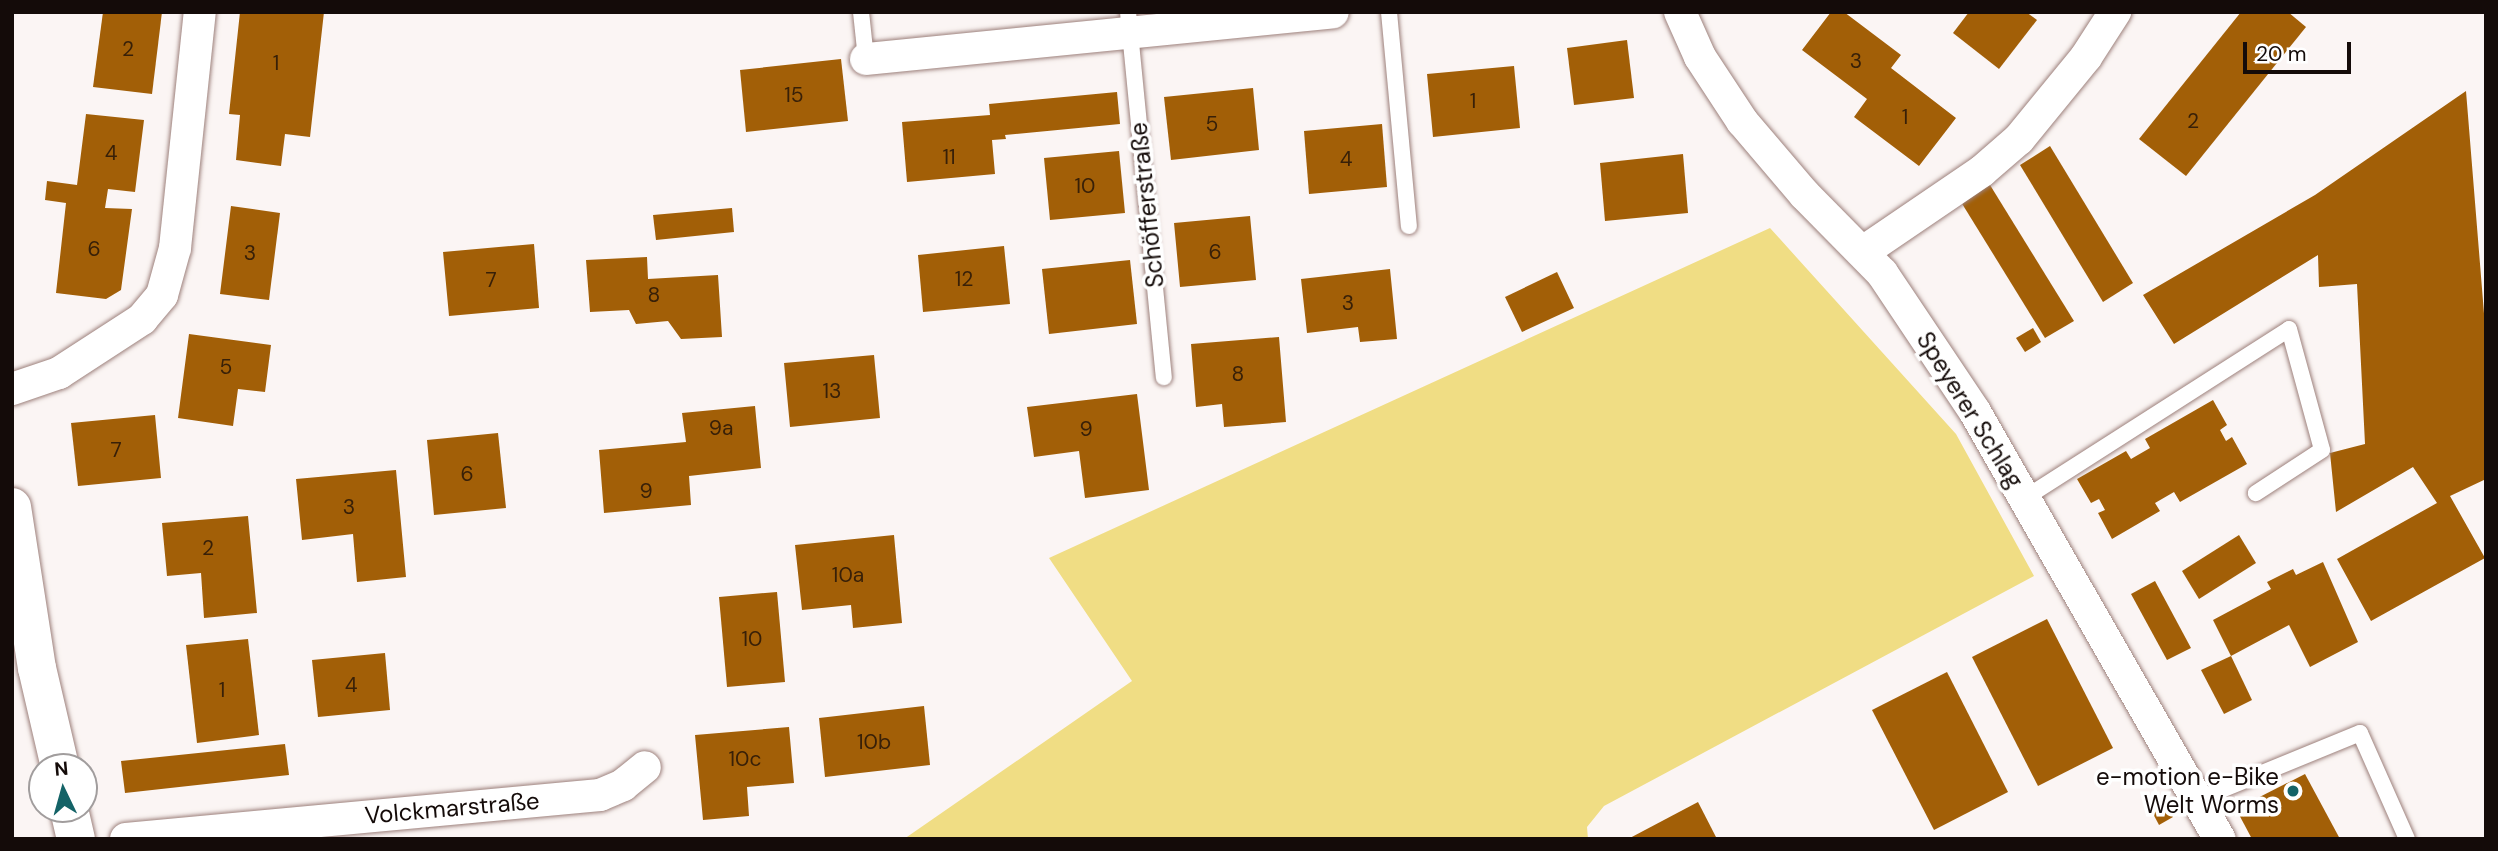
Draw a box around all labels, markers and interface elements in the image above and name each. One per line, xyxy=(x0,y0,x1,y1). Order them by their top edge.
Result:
scale bar xyxy=(2246,28,2354,72)
house number: 2 xyxy=(122,36,134,62)
text: 20 m xyxy=(2256,40,2307,68)
house number: 3 xyxy=(1850,48,1862,74)
house number: 1 xyxy=(273,50,279,76)
house number: 15 xyxy=(784,82,804,108)
house number: 1 xyxy=(1470,88,1476,114)
house number: 1 xyxy=(1902,104,1908,130)
house number: 2 xyxy=(2187,108,2199,134)
house number: 5 xyxy=(1206,111,1218,137)
street label: Schöfferstraße xyxy=(1124,121,1170,289)
house number: 4 xyxy=(105,140,117,166)
house number: 11 xyxy=(942,144,956,170)
house number: 4 xyxy=(1340,146,1352,172)
house number: 10 xyxy=(1075,173,1095,199)
house number: 6 xyxy=(87,236,101,262)
house number: 6 xyxy=(1208,239,1222,265)
house number: 3 xyxy=(244,240,256,266)
house number: 12 xyxy=(955,266,973,292)
house number: 7 xyxy=(485,267,497,293)
house number: 8 xyxy=(648,282,660,308)
house number: 3 xyxy=(1342,290,1354,316)
street label: Speyerer Schlag xyxy=(1910,327,2030,493)
house number: 5 xyxy=(220,354,232,380)
house number: 8 xyxy=(1232,361,1244,387)
house number: 13 xyxy=(823,378,841,404)
house number: 9a xyxy=(709,415,733,441)
house number: 9 xyxy=(1079,416,1093,442)
house number: 7 xyxy=(110,437,122,463)
house number: 6 xyxy=(460,461,474,487)
house number: 9 xyxy=(639,478,653,504)
house number: 3 xyxy=(343,494,355,520)
house number: 2 xyxy=(202,535,214,561)
house number: 10a xyxy=(832,562,864,588)
house number: 10 xyxy=(742,626,762,652)
house number: 4 xyxy=(345,672,357,698)
house number: 1 xyxy=(219,677,225,703)
house number: 10b xyxy=(857,729,891,755)
house number: 10c xyxy=(729,746,761,772)
north arrow xyxy=(28,753,98,823)
text: N xyxy=(53,756,69,782)
place label: e-motion e-Bike Welt Worms xyxy=(2096,763,2279,819)
marker: e-motion e-Bike Welt Worms xyxy=(2285,783,2301,799)
street label: Volckmarstraße xyxy=(363,786,541,830)

